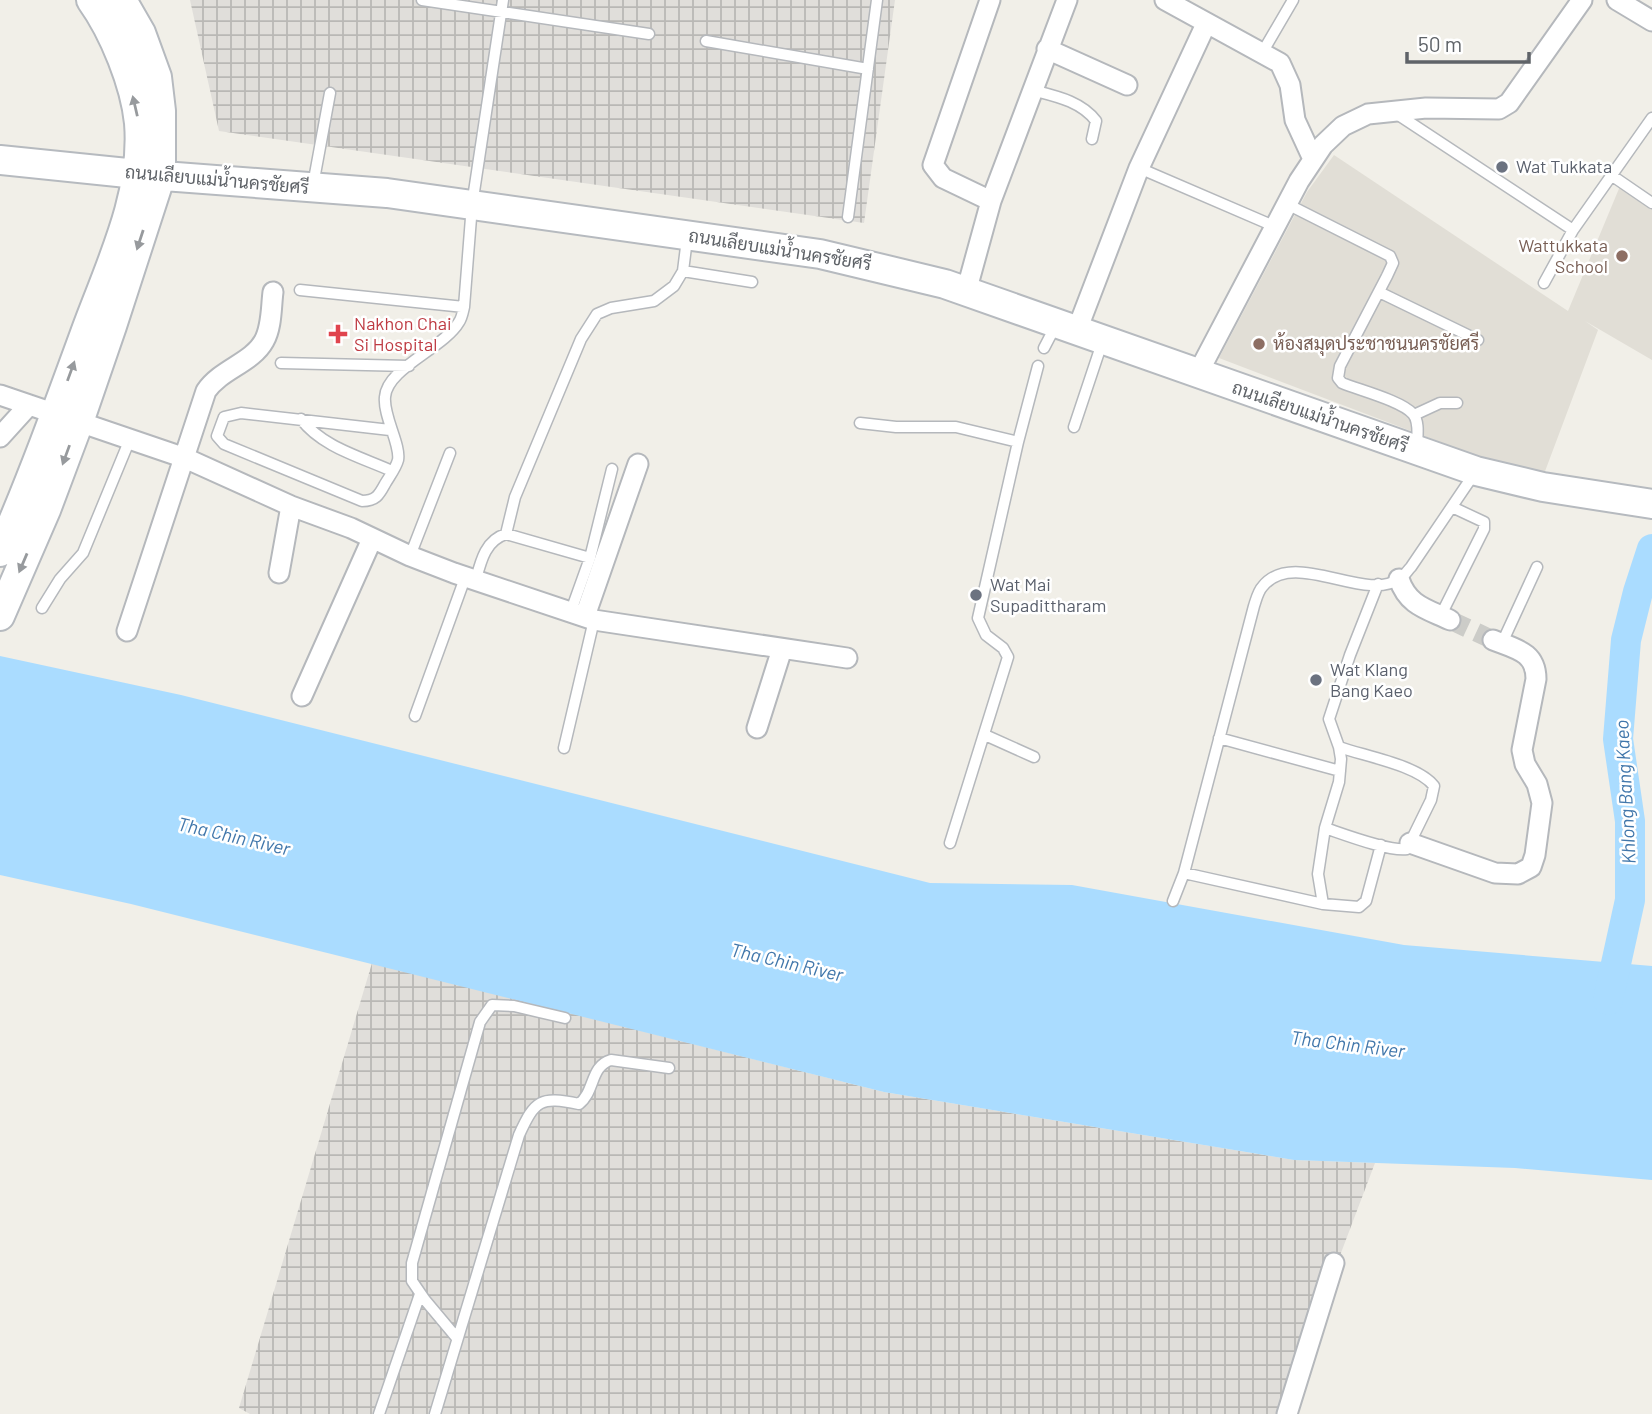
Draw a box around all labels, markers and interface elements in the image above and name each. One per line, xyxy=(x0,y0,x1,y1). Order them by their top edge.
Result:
scale bar xyxy=(1407,21,1530,65)
text: 50 m xyxy=(1418,31,1462,56)
one-way arrow xyxy=(129,95,140,117)
place label: Wat Tukkata xyxy=(1516,155,1612,177)
street label: ถนนเลียบแม่น้ำนครชัยศรี xyxy=(124,156,311,198)
marker: Wat Tukkata xyxy=(1494,159,1510,175)
street label: ถนนเลียบแม่น้ำนครชัยศรี xyxy=(687,220,874,274)
one-way arrow xyxy=(134,230,145,251)
place label: Wattukkata School xyxy=(1518,234,1608,277)
marker: Wattukkata School xyxy=(1614,248,1630,264)
place label: Nakhon Chai Si Hospital xyxy=(354,312,452,355)
marker: Nakhon Chai Si Hospital xyxy=(328,324,348,344)
place label: ห้องสมุดประชาชนนครชัยศรี xyxy=(1273,331,1480,356)
marker: ห้องสมุดประชาชนนครชัยศรี xyxy=(1251,336,1267,352)
one-way arrow xyxy=(66,360,77,381)
street label: ถนนเลียบแม่น้ำนครชัยศรี xyxy=(1229,372,1413,457)
one-way arrow xyxy=(60,445,71,466)
one-way arrow xyxy=(17,553,29,573)
place label: Wat Mai Supadittharam xyxy=(990,573,1106,616)
marker: Wat Mai Supadittharam xyxy=(968,587,984,603)
place label: Wat Klang Bang Kaeo xyxy=(1330,658,1413,701)
marker: Wat Klang Bang Kaeo xyxy=(1308,672,1324,688)
water label: Khlong Bang Kaeo xyxy=(1609,719,1640,865)
water label: Tha Chin River xyxy=(176,811,294,860)
water label: Tha Chin River xyxy=(729,937,847,986)
water label: Tha Chin River xyxy=(1290,1025,1408,1062)

